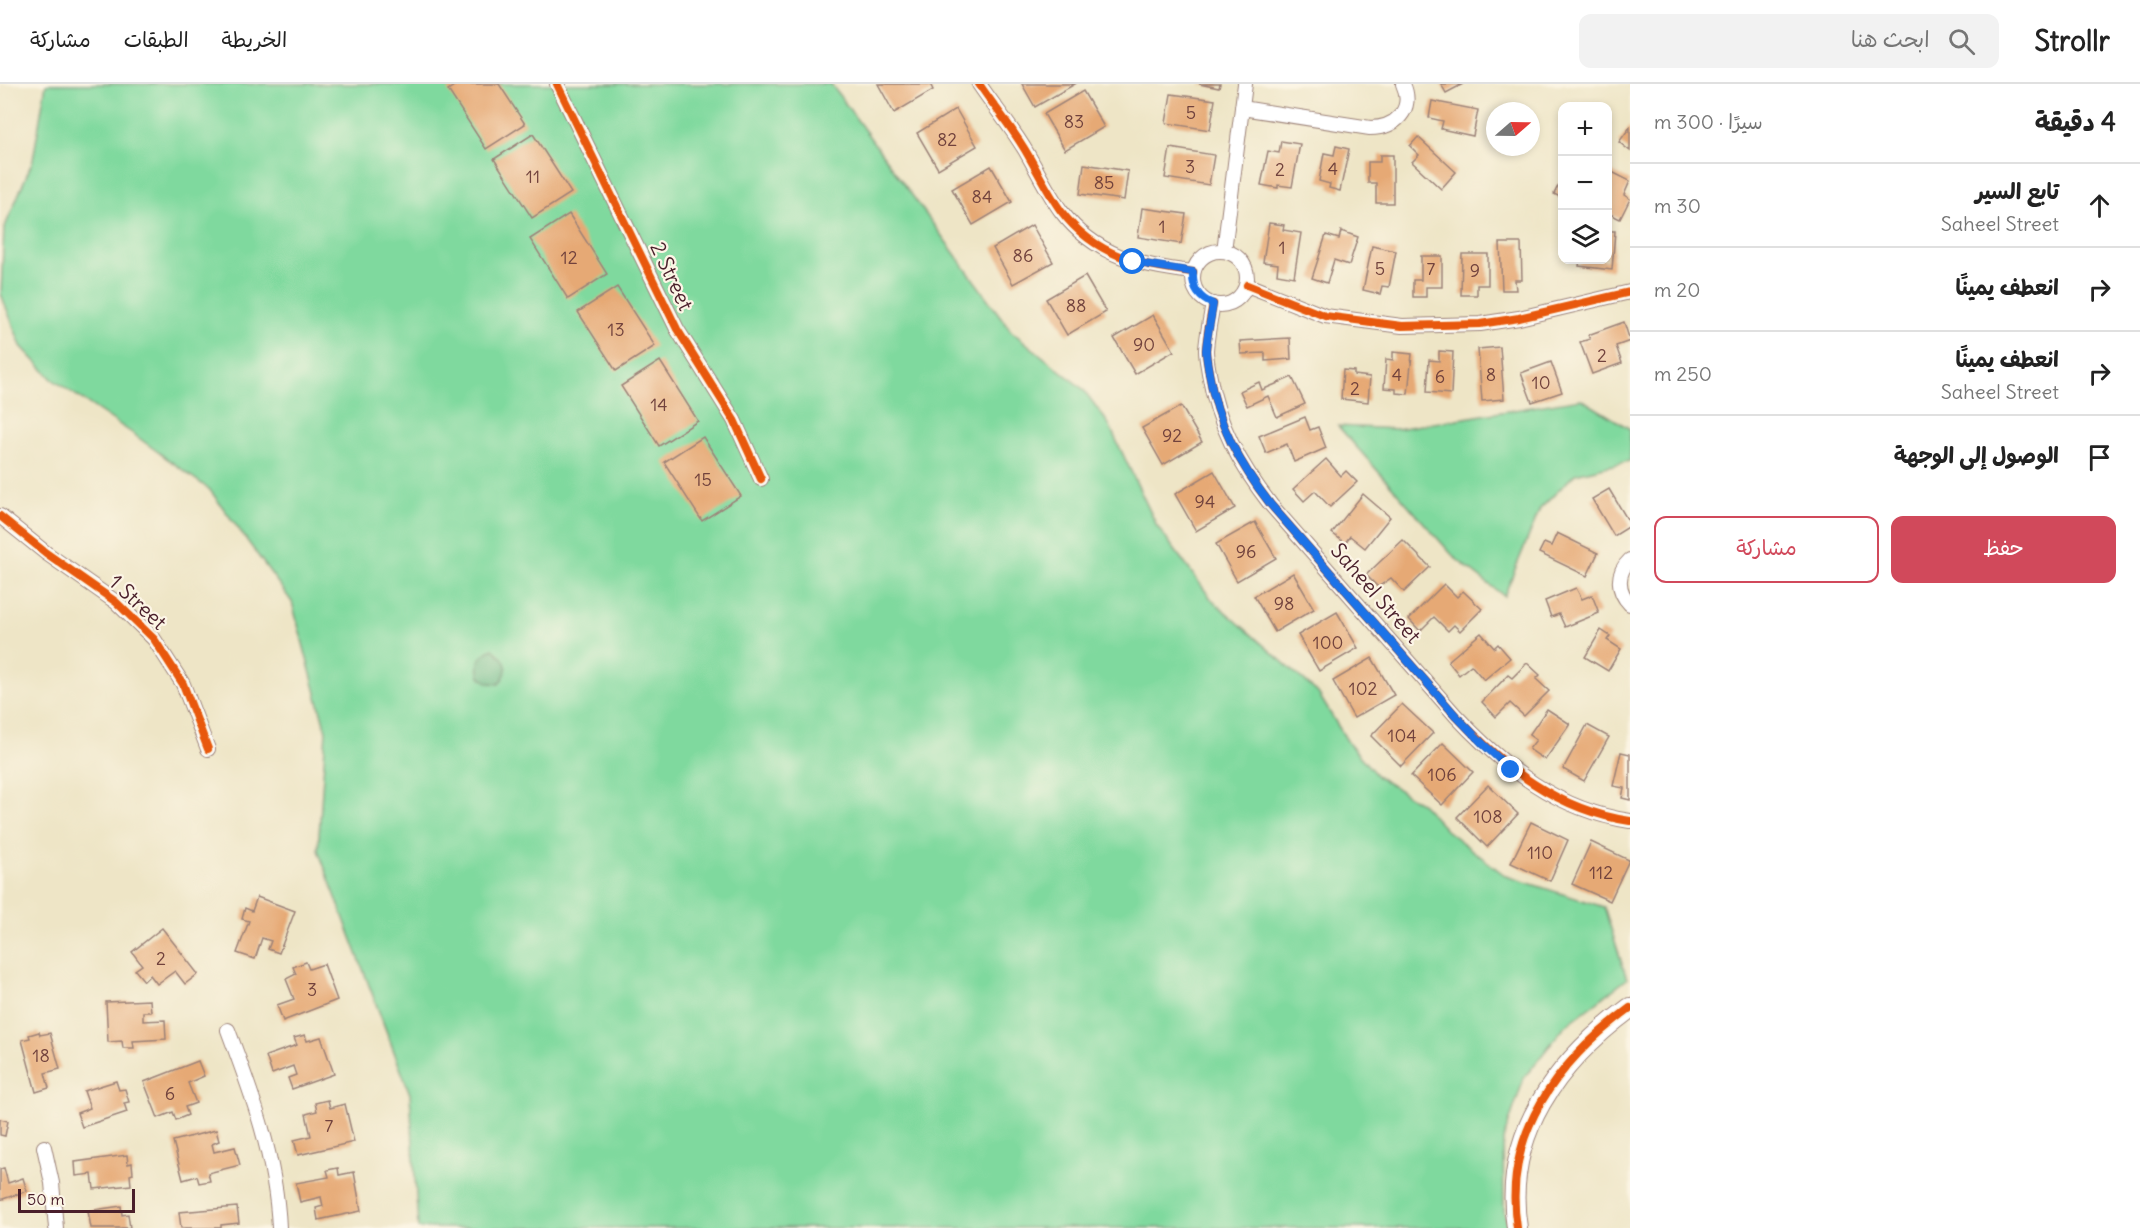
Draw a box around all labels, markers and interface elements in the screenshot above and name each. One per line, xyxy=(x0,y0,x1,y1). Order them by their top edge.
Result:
search box xyxy=(1579,14,1999,68)
text: Strollr xyxy=(2035,23,2110,59)
text: ابحث هنا xyxy=(1851,25,1930,53)
icon: search xyxy=(1945,25,1978,58)
text: مشاركة xyxy=(30,26,91,53)
text: الطبقات xyxy=(124,26,189,53)
text: الخريطة xyxy=(222,26,287,53)
house number: 5 xyxy=(1186,101,1196,124)
north arrow xyxy=(1486,102,1540,156)
map controls xyxy=(1558,102,1612,264)
button: + xyxy=(1558,102,1612,156)
text: 4 دقيقة xyxy=(2035,105,2116,138)
text: سيرًا · 300 m xyxy=(1654,109,1763,134)
house number: 83 xyxy=(1064,110,1084,133)
house number: 82 xyxy=(937,128,957,151)
house number: 3 xyxy=(1185,155,1195,178)
button: − xyxy=(1558,156,1612,210)
house number: 4 xyxy=(1328,157,1338,180)
house number: 2 xyxy=(1275,158,1285,181)
house number: 11 xyxy=(526,165,540,188)
house number: 85 xyxy=(1094,171,1114,194)
text: تابع السير xyxy=(1975,177,2059,205)
house number: 84 xyxy=(972,185,992,208)
icon: ahead xyxy=(2083,189,2116,222)
text: 30 m xyxy=(1654,193,1701,218)
button: layers xyxy=(1558,210,1612,264)
text: Saheel Street xyxy=(1941,211,2059,236)
house number: 1 xyxy=(1158,215,1166,238)
house number: 1 xyxy=(1278,236,1286,259)
street label: 2 Street xyxy=(644,237,700,315)
house number: 86 xyxy=(1013,244,1033,267)
house number: 12 xyxy=(560,246,578,269)
route start xyxy=(1119,248,1145,274)
house number: 5 xyxy=(1375,257,1385,280)
house number: 7 xyxy=(1427,257,1436,280)
house number: 9 xyxy=(1470,259,1480,282)
text: انعطف يمينًا xyxy=(1956,273,2059,301)
icon: right xyxy=(2083,273,2116,306)
text: 20 m xyxy=(1654,277,1700,302)
house number: 88 xyxy=(1066,294,1086,317)
house number: 13 xyxy=(607,318,625,341)
house number: 90 xyxy=(1133,333,1155,356)
house number: 2 xyxy=(1597,344,1607,367)
text: انعطف يمينًا xyxy=(1956,345,2059,373)
icon: right xyxy=(2083,357,2116,390)
text: 250 m xyxy=(1654,361,1712,386)
house number: 4 xyxy=(1392,363,1402,386)
house number: 8 xyxy=(1486,363,1496,386)
house number: 6 xyxy=(1435,365,1445,388)
house number: 10 xyxy=(1532,371,1551,394)
house number: 2 xyxy=(1350,377,1360,400)
text: Saheel Street xyxy=(1941,379,2059,404)
house number: 14 xyxy=(650,393,668,416)
house number: 92 xyxy=(1162,424,1182,447)
text: الوصول إلى الوجهة xyxy=(1894,441,2059,469)
icon: arrive xyxy=(2083,441,2116,474)
house number: 15 xyxy=(694,468,712,491)
house number: 94 xyxy=(1195,490,1215,513)
button: مشاركة xyxy=(1654,516,1879,583)
button: حفظ xyxy=(1891,516,2116,583)
street label: Saheel Street xyxy=(1325,537,1427,649)
house number: 96 xyxy=(1236,540,1256,563)
street label: 1 Street xyxy=(103,568,173,636)
house number: 98 xyxy=(1274,592,1294,615)
house number: 100 xyxy=(1313,631,1343,654)
house number: 102 xyxy=(1349,677,1378,700)
house number: 104 xyxy=(1387,724,1417,747)
route end xyxy=(1497,756,1523,782)
house number: 106 xyxy=(1427,763,1457,786)
house number: 108 xyxy=(1473,805,1503,828)
house number: 110 xyxy=(1527,841,1553,864)
house number: 112 xyxy=(1589,861,1613,884)
house number: 2 xyxy=(156,947,166,970)
house number: 3 xyxy=(307,978,317,1001)
house number: 18 xyxy=(32,1044,50,1067)
house number: 6 xyxy=(165,1082,175,1105)
house number: 7 xyxy=(325,1114,334,1137)
scale bar xyxy=(18,1186,135,1214)
text: 50 m xyxy=(27,1189,65,1209)

